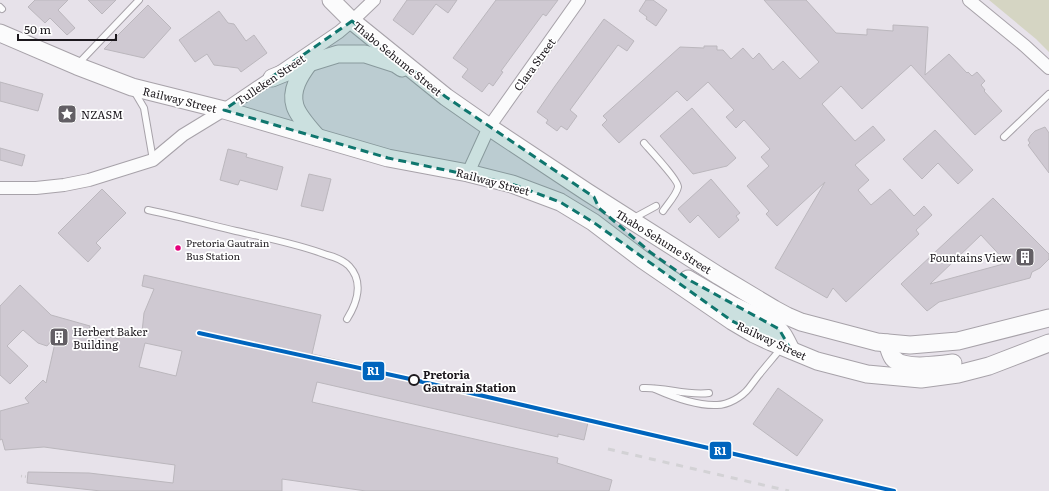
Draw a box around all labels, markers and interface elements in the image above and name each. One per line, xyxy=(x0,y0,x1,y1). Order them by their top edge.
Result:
scale bar xyxy=(18,16,116,42)
street label: Thabo Sehume Street xyxy=(350,17,446,99)
text: 50 m xyxy=(24,20,51,38)
street label: Clara Street xyxy=(509,34,559,94)
street label: Tulleken Street xyxy=(232,49,308,108)
street label: Railway Street xyxy=(141,82,219,116)
place icon: NZASM xyxy=(56,103,78,125)
place label: NZASM xyxy=(81,106,123,122)
street label: Railway Street xyxy=(454,163,532,199)
street label: Thabo Sehume Street xyxy=(613,205,716,277)
place label: Pretoria Gautrain Bus Station xyxy=(186,235,270,263)
marker: Pretoria Gautrain Bus Station xyxy=(173,243,183,253)
building icon: Fountains View xyxy=(1014,246,1036,268)
place label: Fountains View xyxy=(929,249,1012,265)
street label: Railway Street xyxy=(734,317,810,363)
place label: Herbert Baker Building xyxy=(73,323,148,352)
building icon: Herbert Baker Building xyxy=(48,326,70,348)
line badge: R1 xyxy=(362,361,385,381)
text: R1 xyxy=(367,362,380,378)
place label: Pretoria Gautrain Station xyxy=(423,366,517,395)
marker: Pretoria Gautrain Station xyxy=(408,374,420,386)
line badge: R1 xyxy=(709,441,732,460)
text: R1 xyxy=(714,442,727,458)

